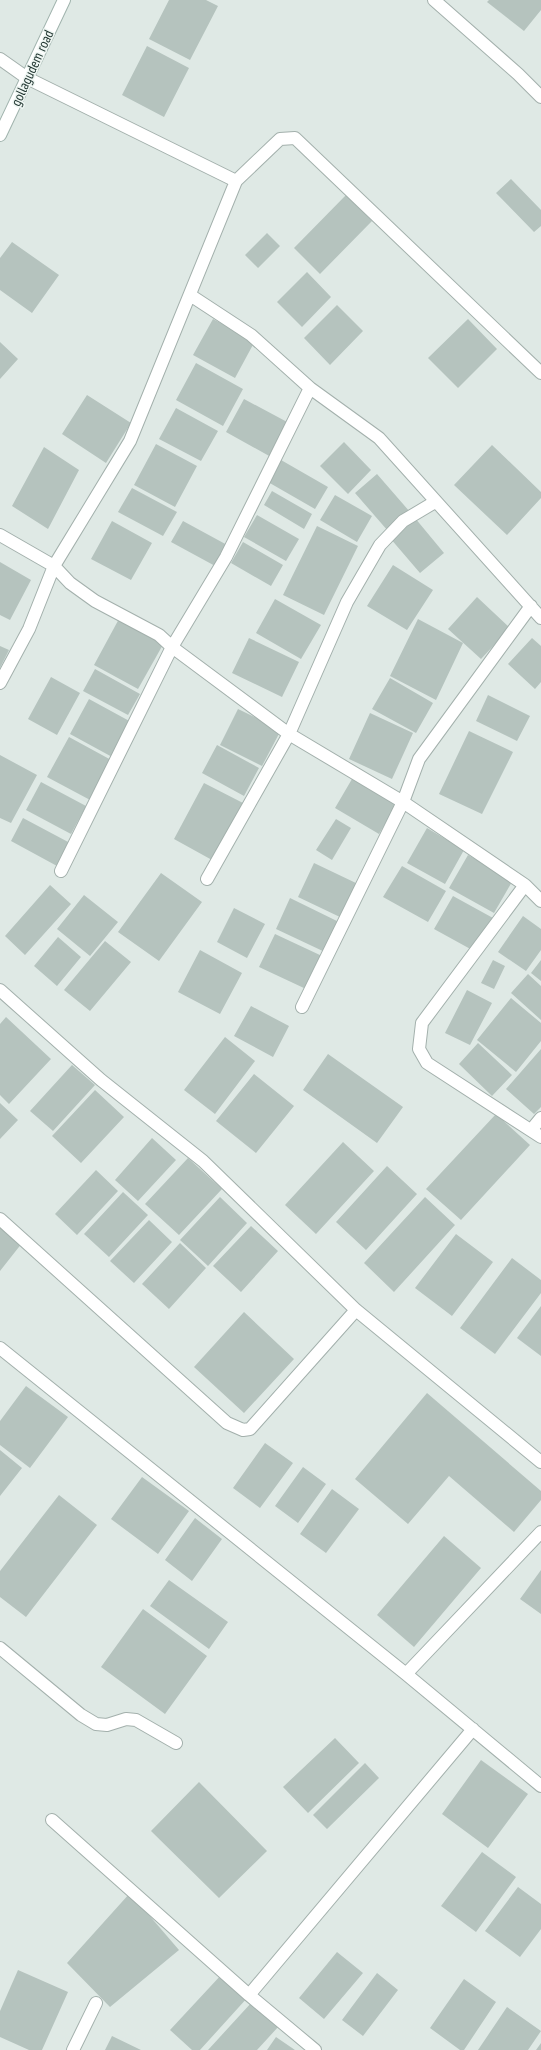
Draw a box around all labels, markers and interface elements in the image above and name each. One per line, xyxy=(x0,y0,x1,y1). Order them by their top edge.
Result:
street label: gollagudem road xyxy=(7,27,57,109)

